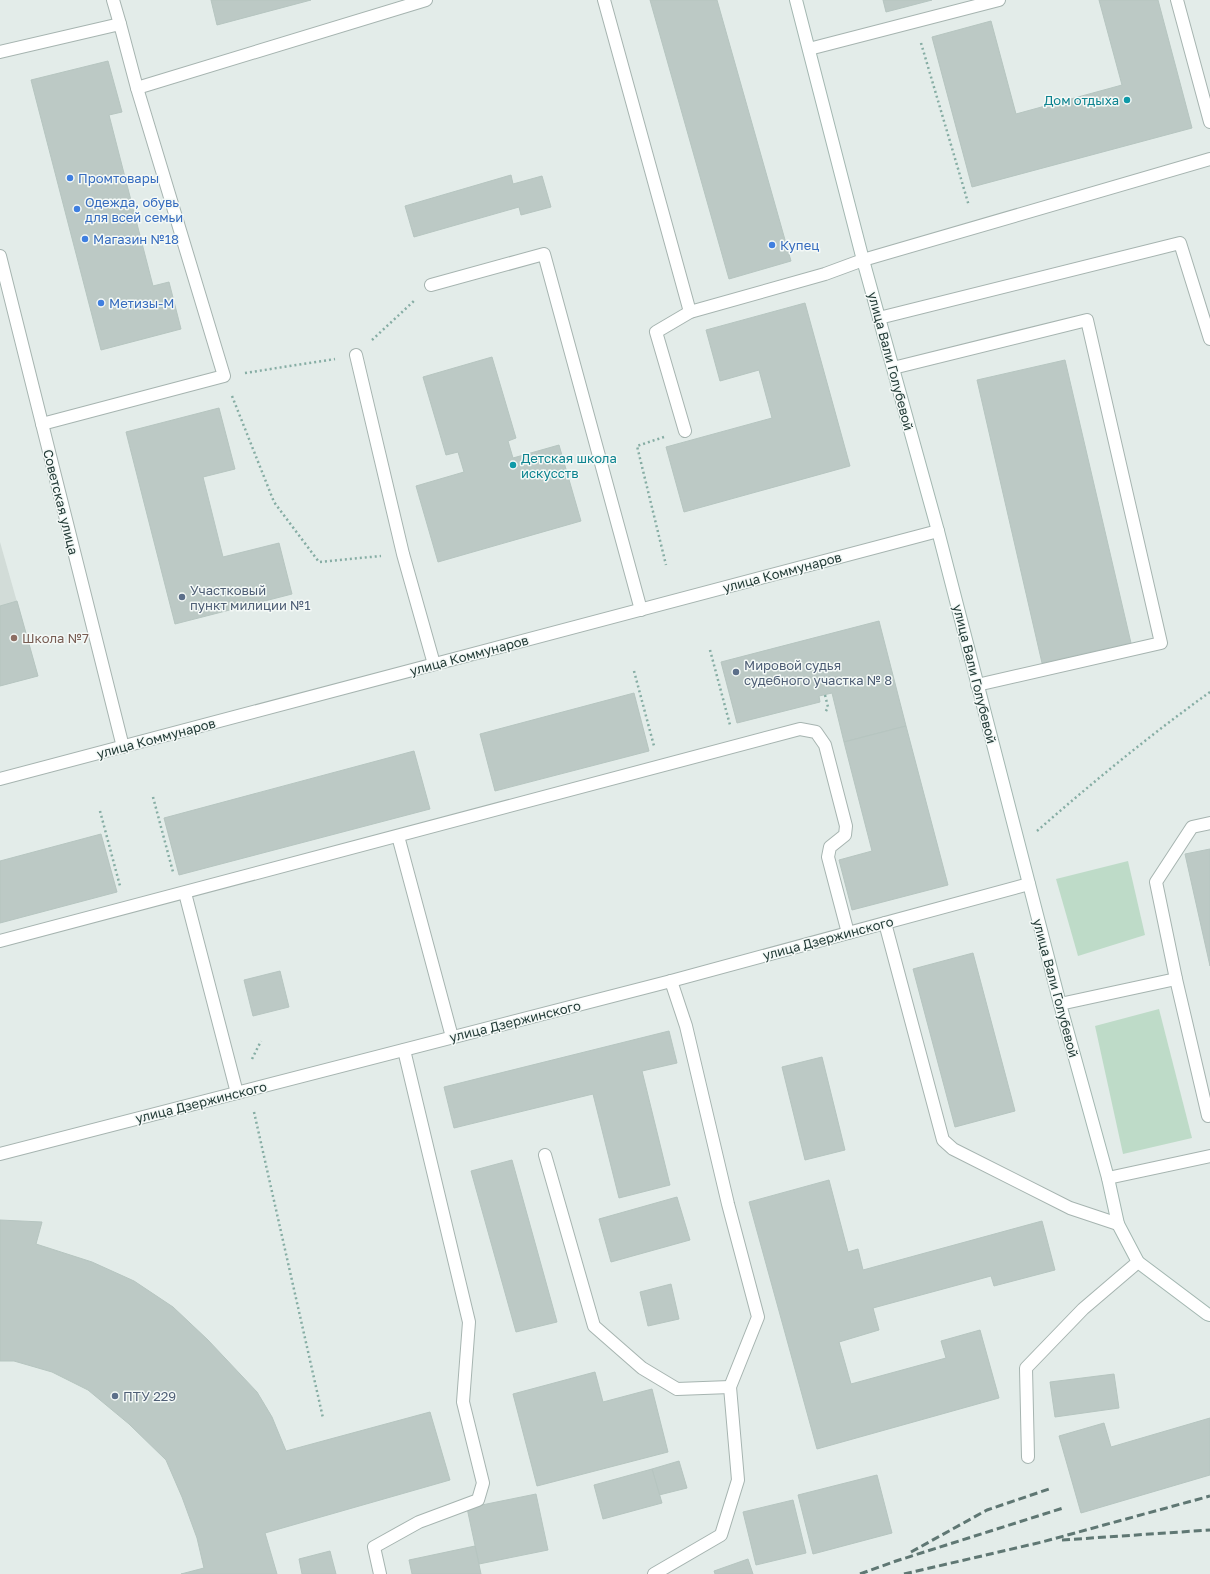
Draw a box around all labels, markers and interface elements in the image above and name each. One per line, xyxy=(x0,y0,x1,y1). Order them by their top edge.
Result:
place label: Дом отдыха xyxy=(1044,92,1119,108)
marker: Дом отдыха xyxy=(1122,95,1132,105)
place label: Промтовары xyxy=(78,170,159,186)
marker: Промтовары xyxy=(65,173,75,183)
place label: Одежда, обувь для всей семьи xyxy=(85,194,183,225)
marker: Одежда, обувь для всей семьи xyxy=(72,204,82,214)
place label: Магазин №18 xyxy=(93,231,179,247)
marker: Магазин №18 xyxy=(80,234,90,244)
place label: Купец xyxy=(780,237,819,253)
marker: Купец xyxy=(767,240,777,250)
street label: улица Вали Голубевой xyxy=(865,290,917,432)
place label: Метизы-М xyxy=(109,295,174,311)
marker: Метизы-М xyxy=(96,298,106,308)
street label: Советская улица xyxy=(40,448,82,556)
place label: Детская школа искусств xyxy=(521,450,617,481)
marker: Детская школа искусств xyxy=(508,460,518,470)
street label: улица Коммунаров xyxy=(721,548,843,596)
place label: Участковый пункт милиции №1 xyxy=(190,582,311,613)
marker: Участковый пункт милиции №1 xyxy=(177,592,187,602)
street label: улица Вали Голубевой xyxy=(950,603,1000,745)
place label: Школа №7 xyxy=(22,630,89,646)
street label: улица Коммунаров xyxy=(408,631,530,679)
marker: Школа №7 xyxy=(9,633,19,643)
place label: Мировой судья судебного участка № 8 xyxy=(744,657,892,688)
marker: Мировой судья судебного участка № 8 xyxy=(731,667,741,677)
street label: улица Коммунаров xyxy=(95,714,217,762)
street label: улица Дзержинского xyxy=(761,913,895,963)
street label: улица Вали Голубевой xyxy=(1030,917,1082,1059)
street label: улица Дзержинского xyxy=(448,997,583,1045)
street label: улица Дзержинского xyxy=(134,1078,269,1126)
place label: ПТУ 229 xyxy=(123,1388,176,1404)
marker: ПТУ 229 xyxy=(110,1391,120,1401)

